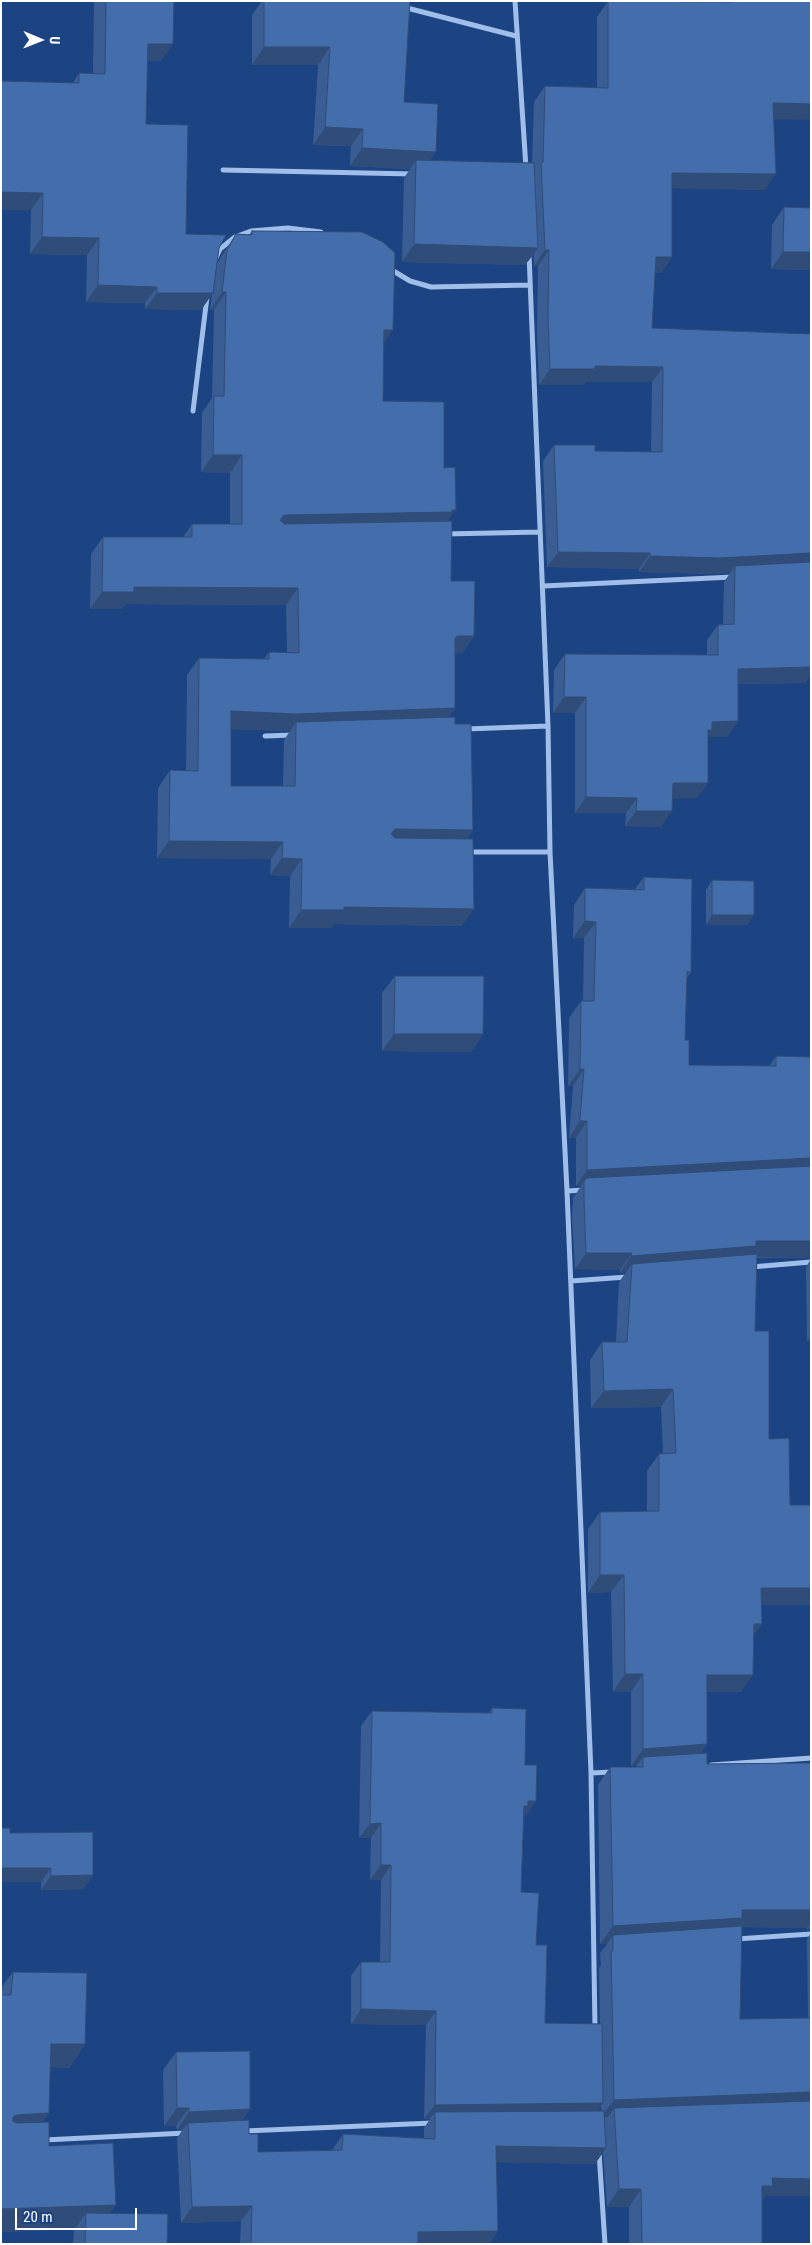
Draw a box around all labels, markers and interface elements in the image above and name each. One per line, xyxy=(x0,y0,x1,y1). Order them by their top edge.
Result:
north arrow xyxy=(15,15,65,65)
text: U xyxy=(47,36,63,44)
scale bar xyxy=(18,2198,140,2230)
text: 20 m xyxy=(23,2208,53,2226)

